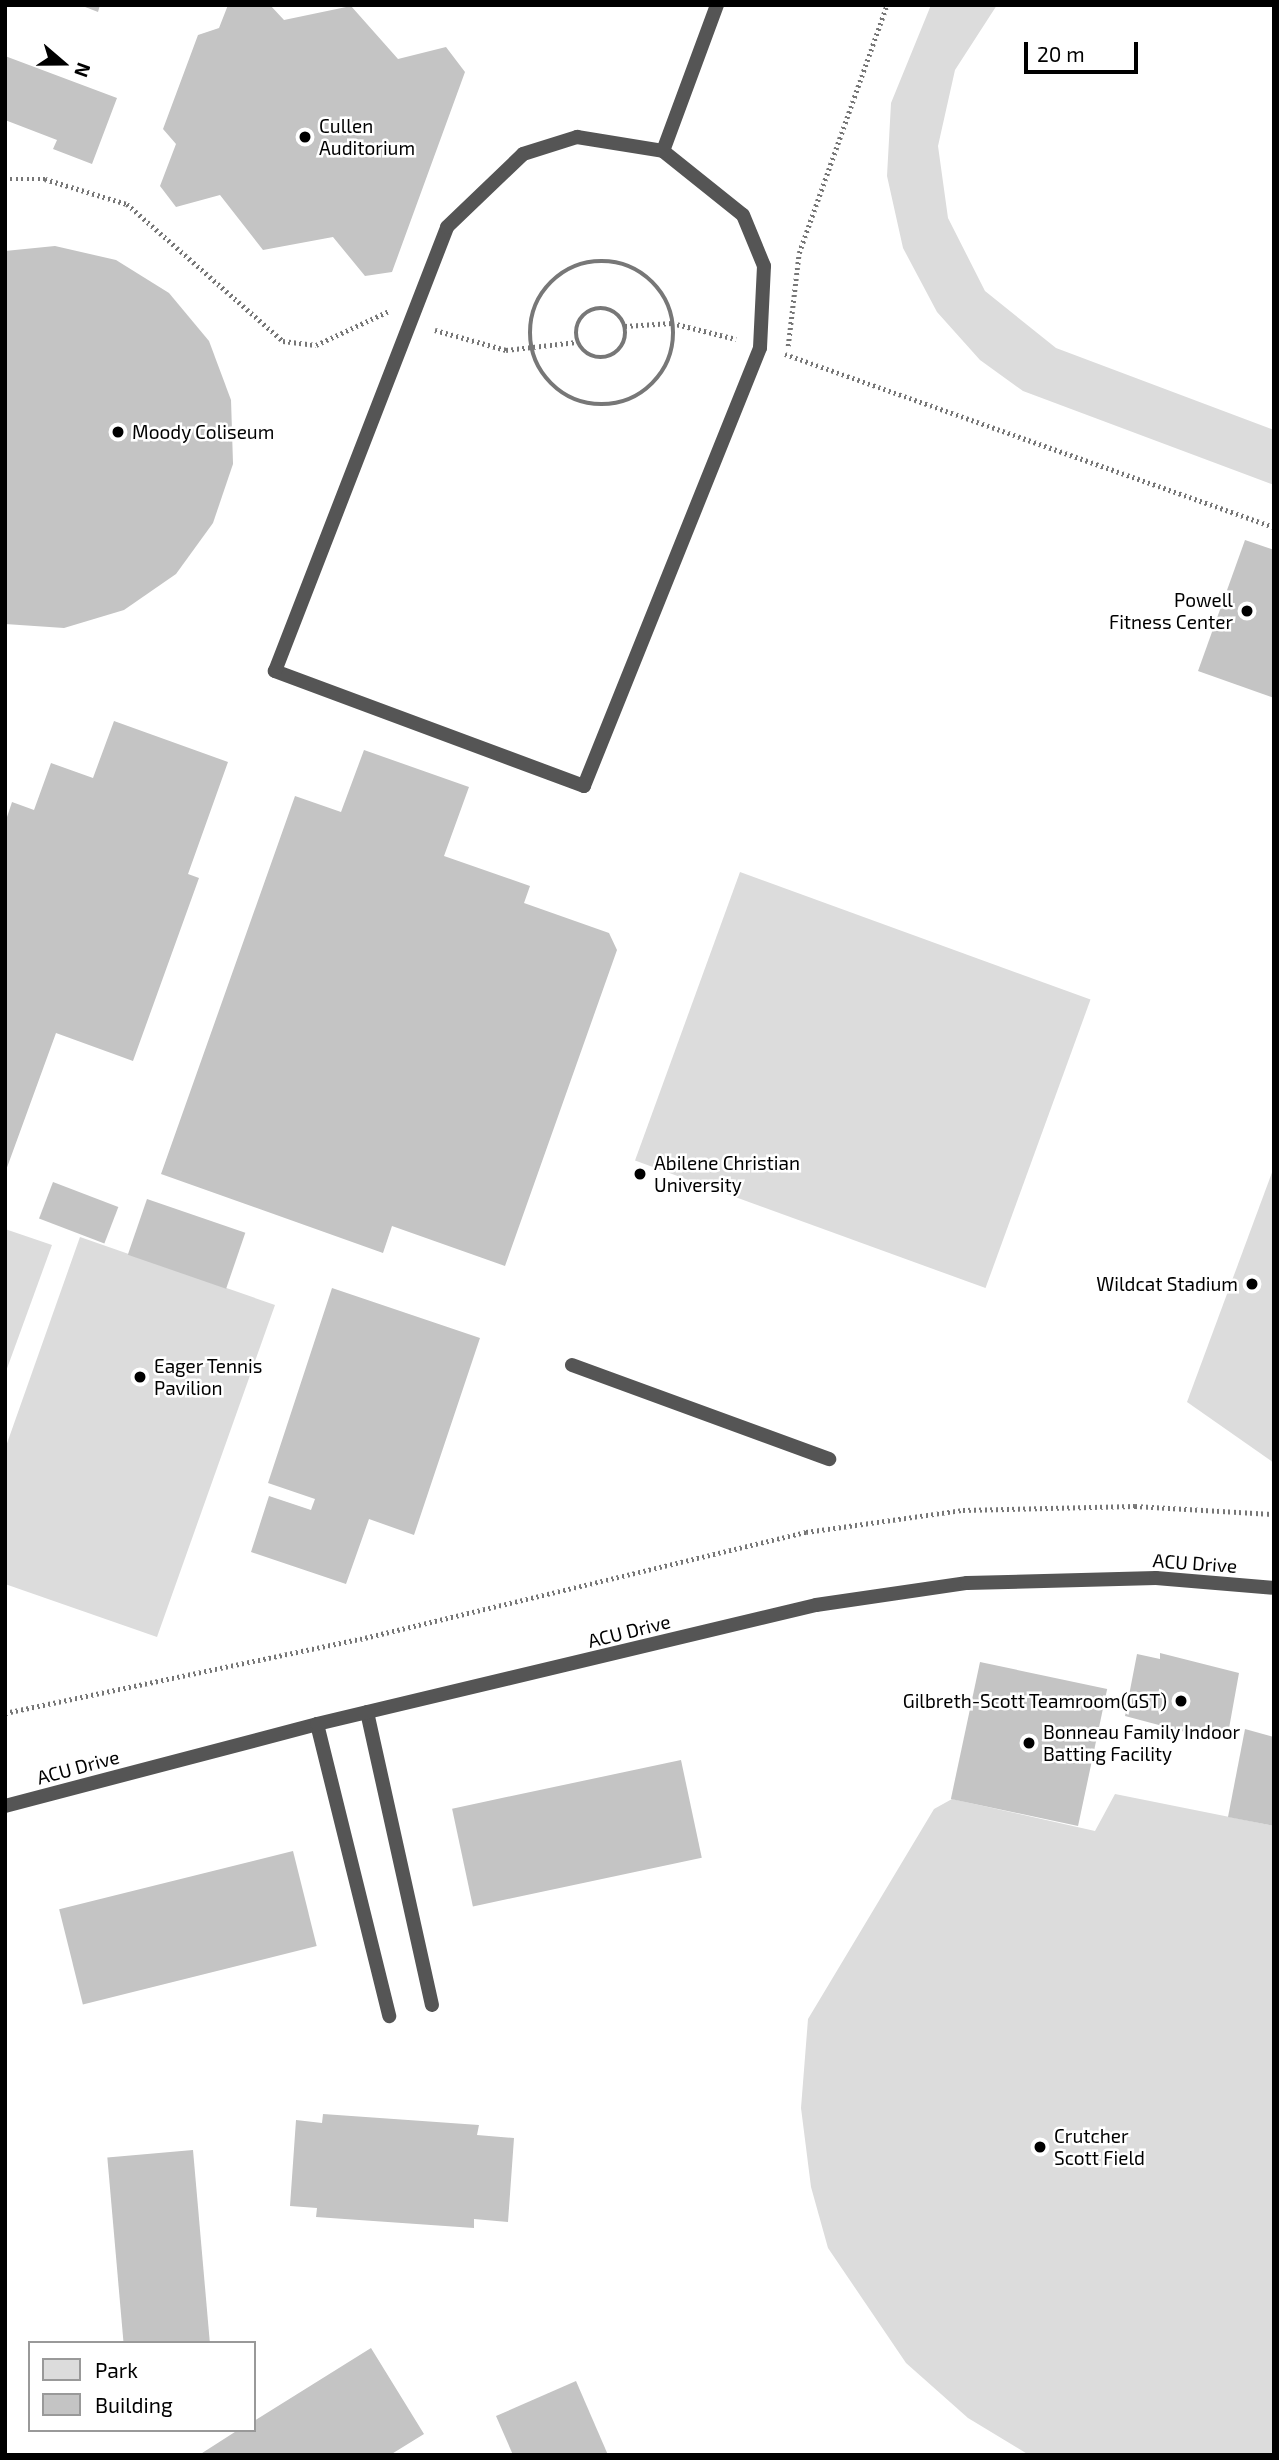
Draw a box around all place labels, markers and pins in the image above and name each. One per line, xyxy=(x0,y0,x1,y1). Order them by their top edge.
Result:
place label: Cullen Auditorium xyxy=(319,115,415,159)
marker: Cullen Auditorium xyxy=(297,129,313,145)
place label: Moody Coliseum xyxy=(132,421,275,443)
marker: Moody Coliseum xyxy=(110,424,126,440)
place label: Powell Fitness Center xyxy=(1109,589,1233,633)
marker: Powell Fitness Center xyxy=(1239,603,1255,619)
place label: Abilene Christian University xyxy=(654,1152,800,1196)
marker: Abilene Christian University xyxy=(632,1166,648,1182)
place label: Wildcat Stadium xyxy=(1096,1273,1238,1295)
marker: Wildcat Stadium xyxy=(1244,1276,1260,1292)
place label: Eager Tennis Pavilion xyxy=(154,1355,263,1399)
marker: Eager Tennis Pavilion xyxy=(132,1369,148,1385)
place label: Gilbreth-Scott Teamroom(GST) xyxy=(902,1690,1167,1712)
marker: Gilbreth-Scott Teamroom(GST) xyxy=(1173,1693,1189,1709)
place label: Bonneau Family Indoor Batting Facility xyxy=(1043,1721,1241,1765)
marker: Bonneau Family Indoor Batting Facility xyxy=(1021,1735,1037,1751)
place label: Crutcher Scott Field xyxy=(1054,2125,1145,2169)
marker: Crutcher Scott Field xyxy=(1032,2139,1048,2155)

